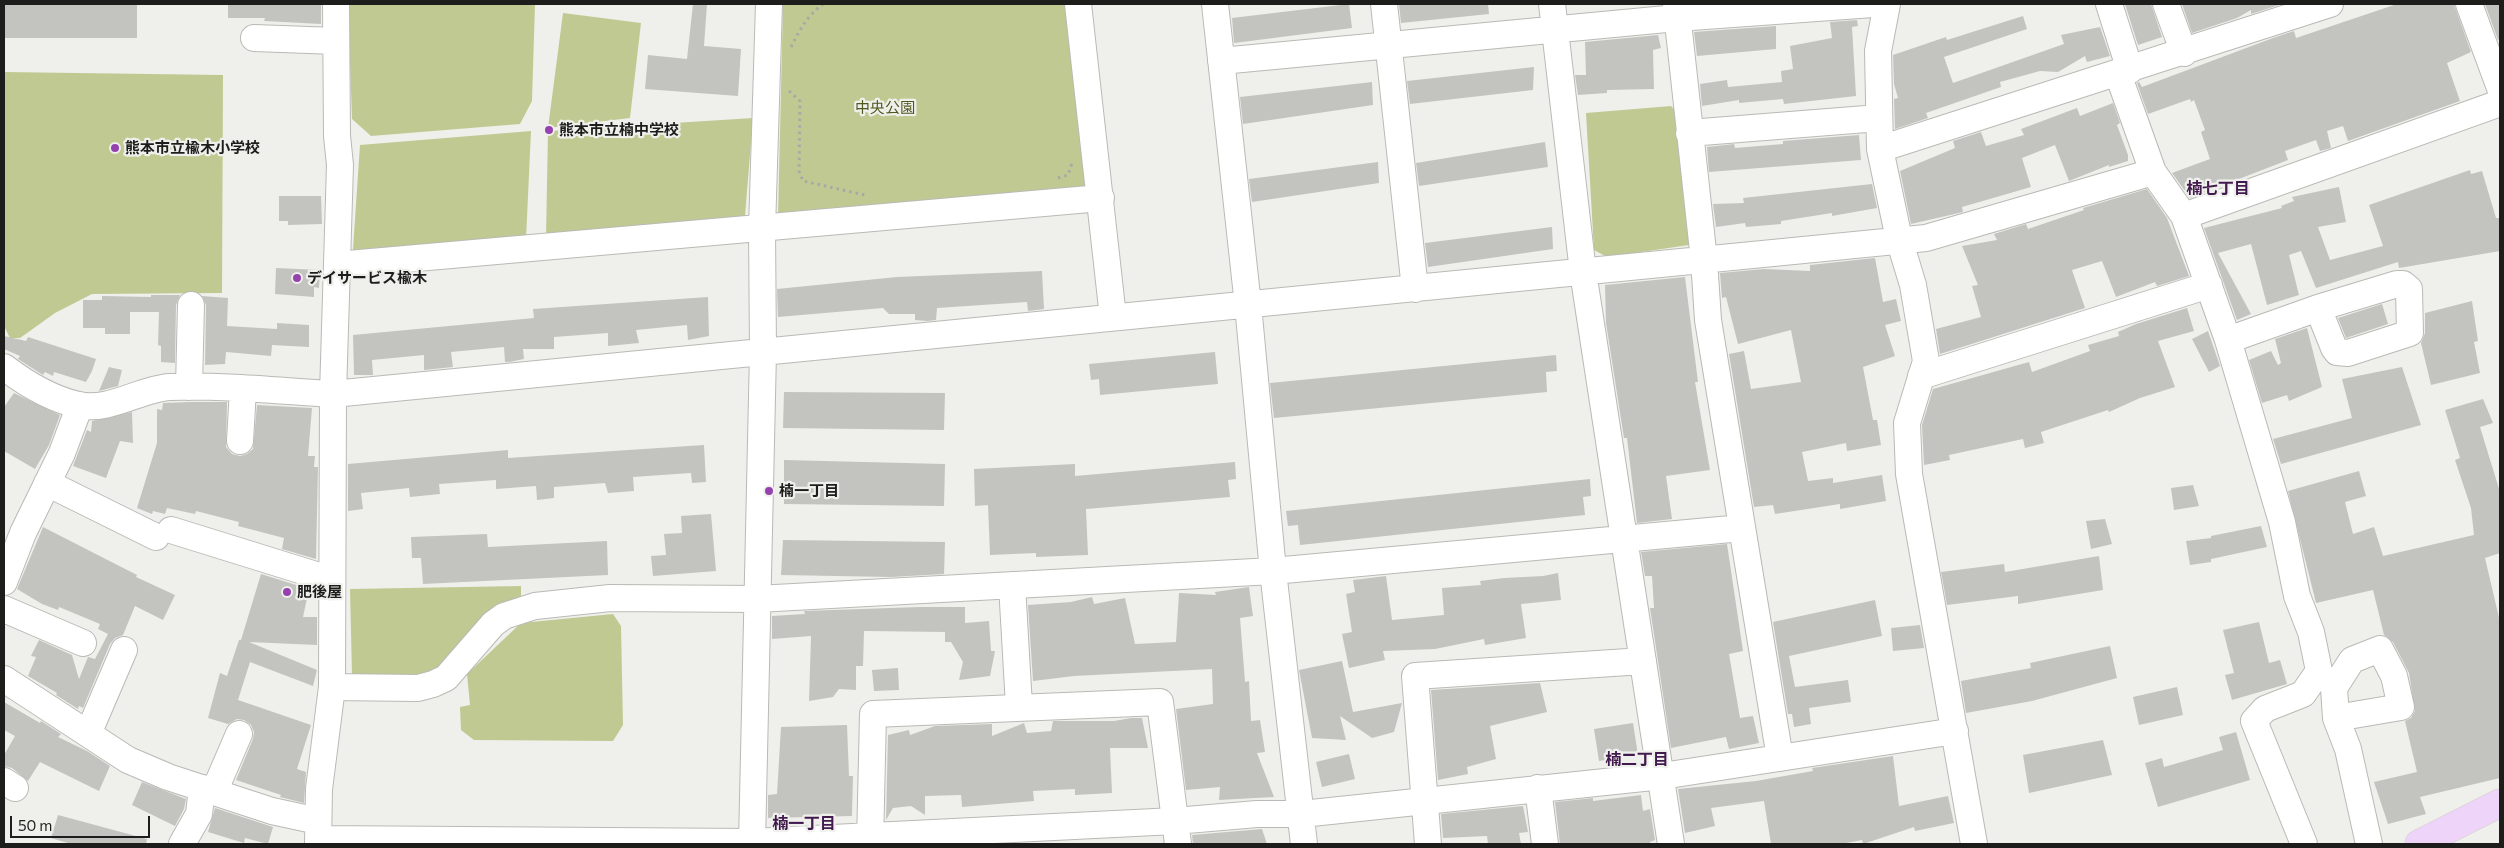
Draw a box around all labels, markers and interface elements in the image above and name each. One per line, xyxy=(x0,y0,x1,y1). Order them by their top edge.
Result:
park label: 中央公園 xyxy=(855,99,915,117)
place label: 熊本市立楠中学校 xyxy=(559,121,679,139)
marker: 熊本市立楠中学校 xyxy=(543,124,555,136)
place label: 熊本市立楡木小学校 xyxy=(125,139,260,157)
marker: 熊本市立楡木小学校 xyxy=(109,142,121,154)
district label: 楠七丁目 xyxy=(2186,179,2250,199)
place label: デイサービス楡木 xyxy=(307,269,427,287)
marker: デイサービス楡木 xyxy=(291,272,303,284)
place label: 楠一丁目 xyxy=(779,482,839,500)
marker: 楠一丁目 xyxy=(763,485,775,497)
place label: 肥後屋 xyxy=(297,583,342,601)
marker: 肥後屋 xyxy=(281,586,293,598)
district label: 楠二丁目 xyxy=(1605,750,1669,770)
scale bar xyxy=(12,806,152,838)
district label: 楠一丁目 xyxy=(772,814,836,834)
text: 50 m xyxy=(18,816,52,834)

